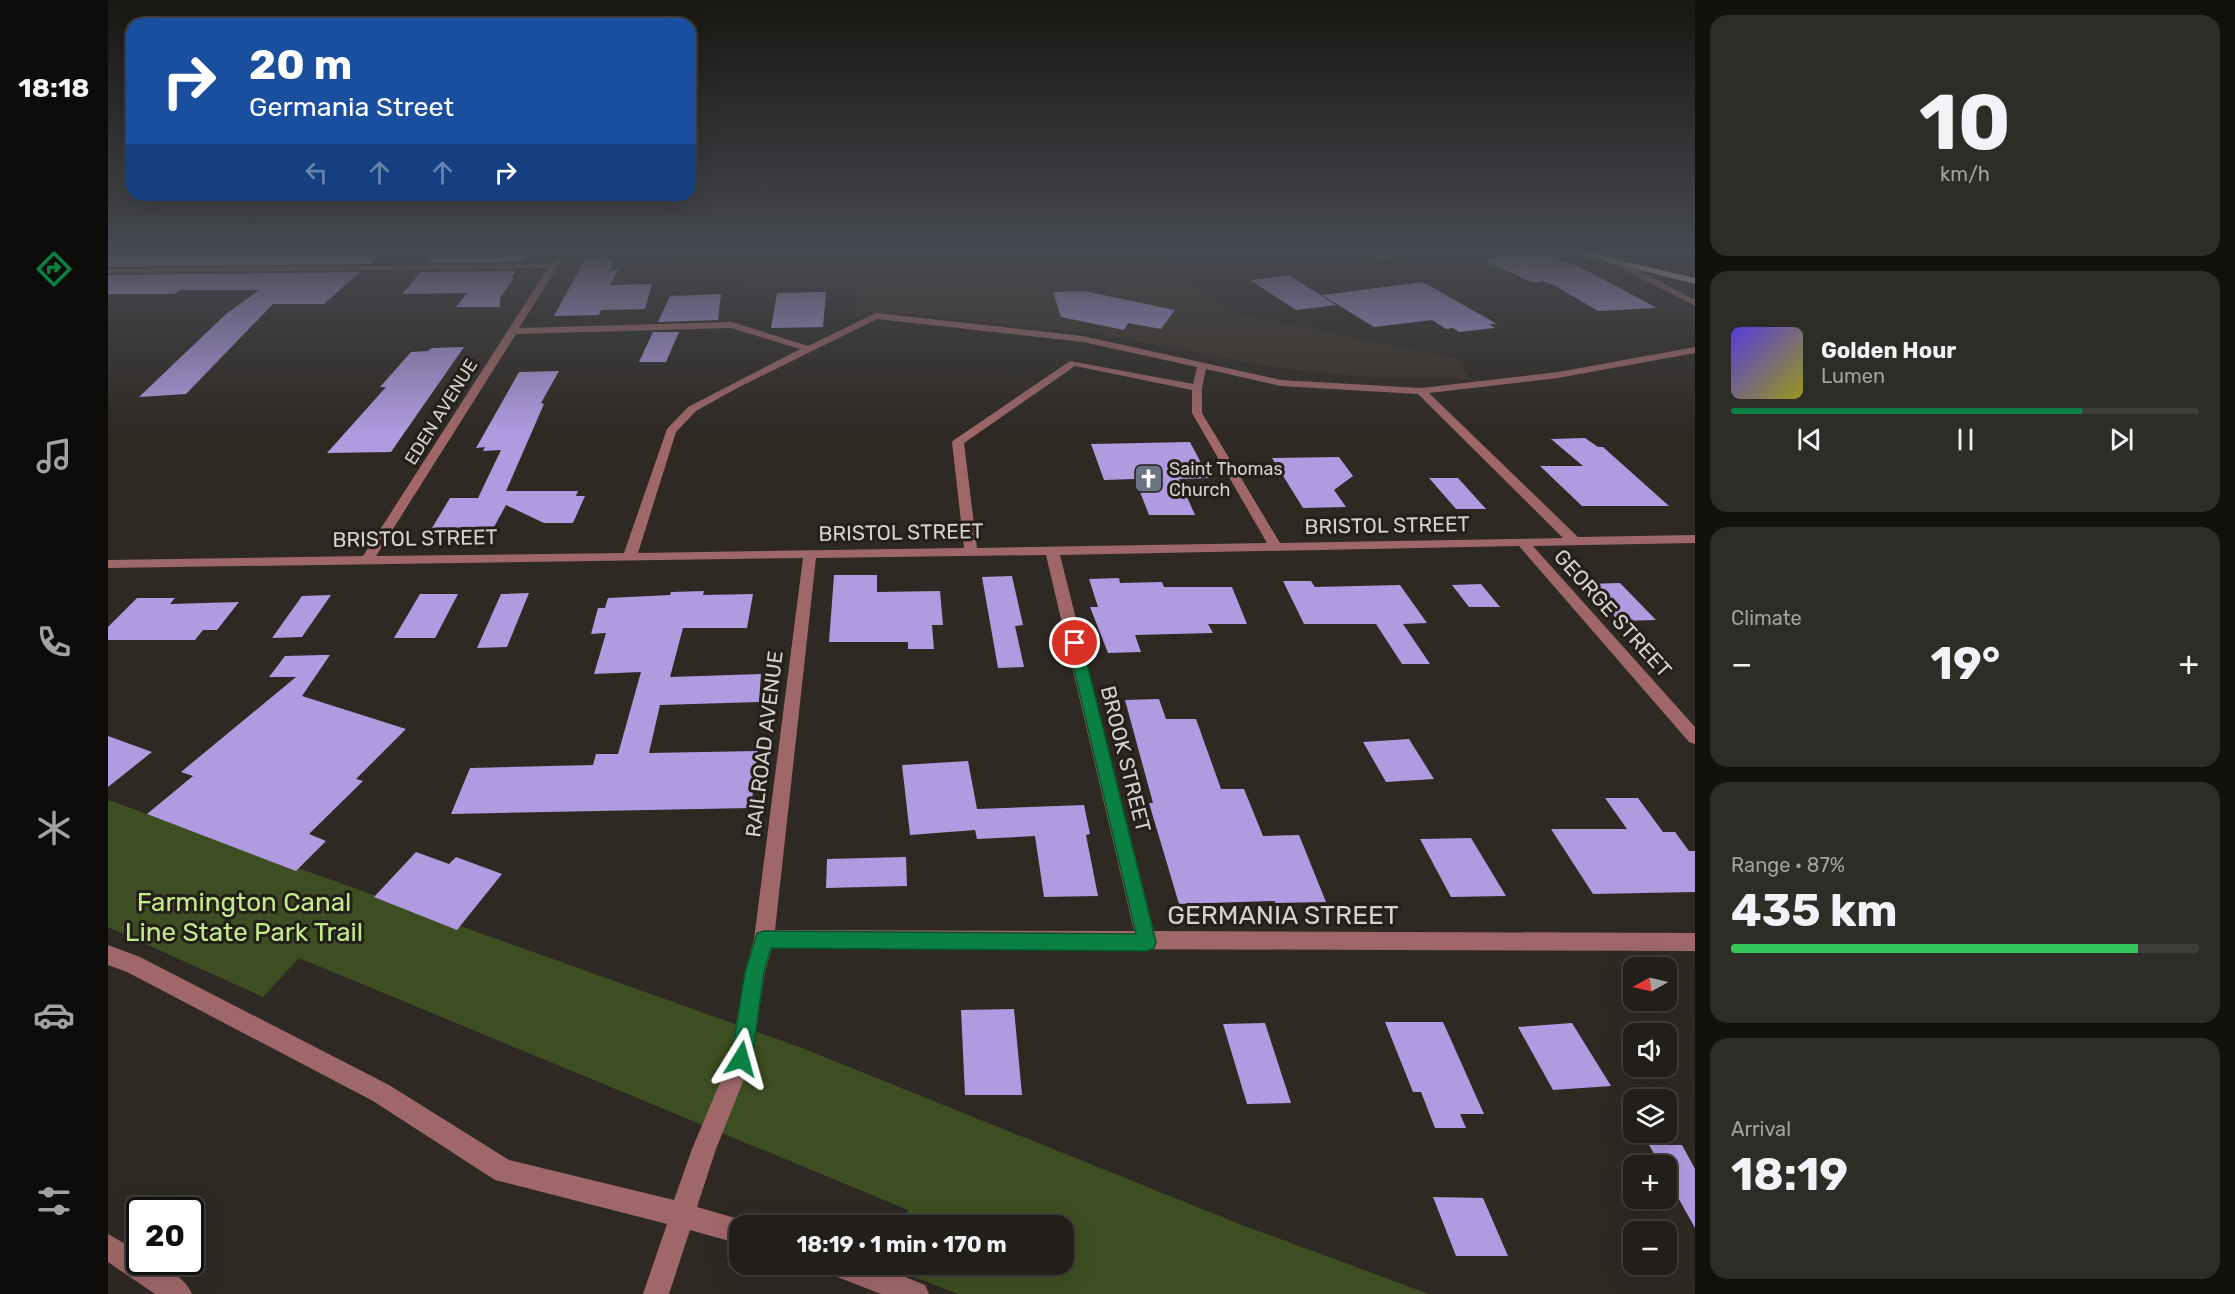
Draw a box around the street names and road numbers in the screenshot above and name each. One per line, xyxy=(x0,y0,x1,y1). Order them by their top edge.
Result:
street label: EDEN AVENUE xyxy=(400,355,482,469)
street label: BRISTOL STREET xyxy=(1304,511,1470,539)
street label: BRISTOL STREET xyxy=(818,518,984,546)
street label: BRISTOL STREET xyxy=(332,524,498,552)
street label: GEORGE STREET xyxy=(1549,544,1677,682)
street label: RAILROAD AVENUE xyxy=(740,649,788,839)
street label: BROOK STREET xyxy=(1096,683,1156,835)
street label: GERMANIA STREET xyxy=(1167,900,1399,931)

